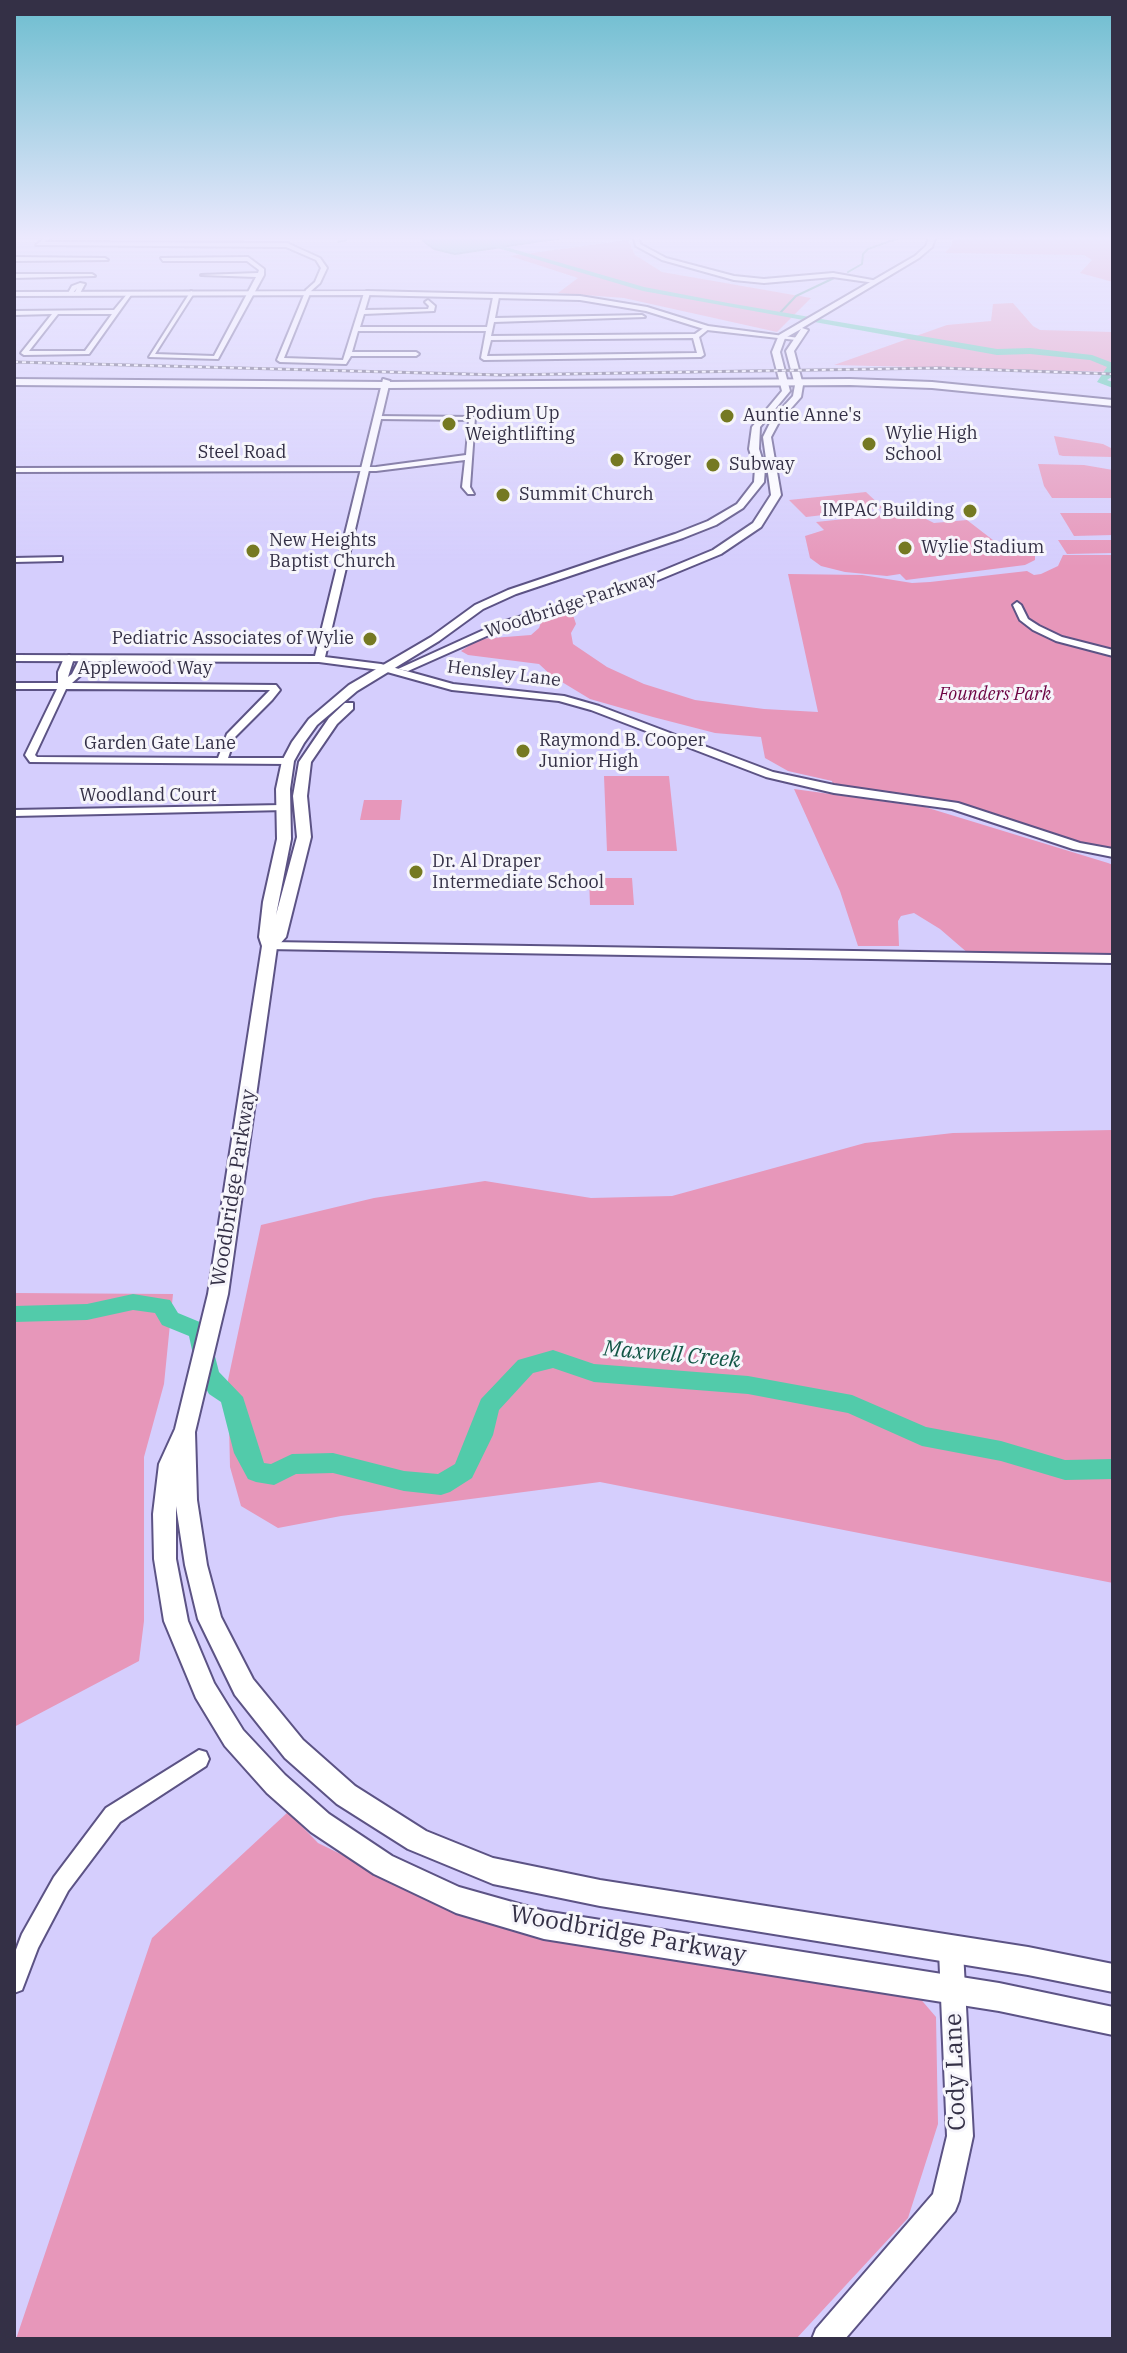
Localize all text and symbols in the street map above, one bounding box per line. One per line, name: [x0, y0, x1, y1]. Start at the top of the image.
place label: Podium Up Weightlifting: [465, 403, 575, 446]
place label: Auntie Anne's: [743, 405, 861, 427]
marker: Auntie Anne's: [718, 407, 736, 425]
marker: Podium Up Weightlifting: [440, 415, 458, 433]
place label: Wylie High School: [885, 423, 978, 466]
marker: Wylie High School: [860, 435, 878, 453]
street label: Steel Road: [198, 442, 286, 464]
place label: Kroger: [633, 449, 691, 471]
marker: Kroger: [608, 451, 626, 469]
place label: Subway: [729, 454, 795, 476]
marker: Subway: [704, 456, 722, 474]
place label: Summit Church: [519, 484, 654, 506]
marker: Summit Church: [494, 486, 512, 504]
place label: IMPAC Building: [822, 500, 954, 522]
marker: IMPAC Building: [961, 502, 979, 520]
place label: New Heights Baptist Church: [269, 530, 396, 572]
place label: Wylie Stadium: [921, 537, 1045, 559]
marker: Wylie Stadium: [896, 539, 914, 557]
marker: New Heights Baptist Church: [244, 542, 262, 560]
street label: Woodbridge Parkway: [482, 567, 660, 643]
place label: Pediatric Associates of Wylie: [112, 628, 354, 650]
marker: Pediatric Associates of Wylie: [361, 630, 379, 648]
street label: Hensley Lane: [446, 656, 562, 692]
street label: Applewood Way: [78, 658, 212, 680]
park label: Founders Park: [939, 684, 1051, 706]
place label: Raymond B. Cooper Junior High: [539, 730, 706, 772]
street label: Garden Gate Lane: [84, 733, 236, 755]
marker: Raymond B. Cooper Junior High: [514, 742, 532, 760]
street label: Woodland Court: [79, 785, 217, 807]
place label: Dr. Al Draper Intermediate School: [432, 851, 604, 894]
marker: Dr. Al Draper Intermediate School: [407, 863, 425, 881]
street label: Woodbridge Parkway: [207, 1088, 261, 1288]
water label: Maxwell Creek: [602, 1336, 742, 1374]
street label: Woodbridge Parkway: [508, 1900, 748, 1970]
street label: Cody Lane: [940, 2013, 972, 2131]

